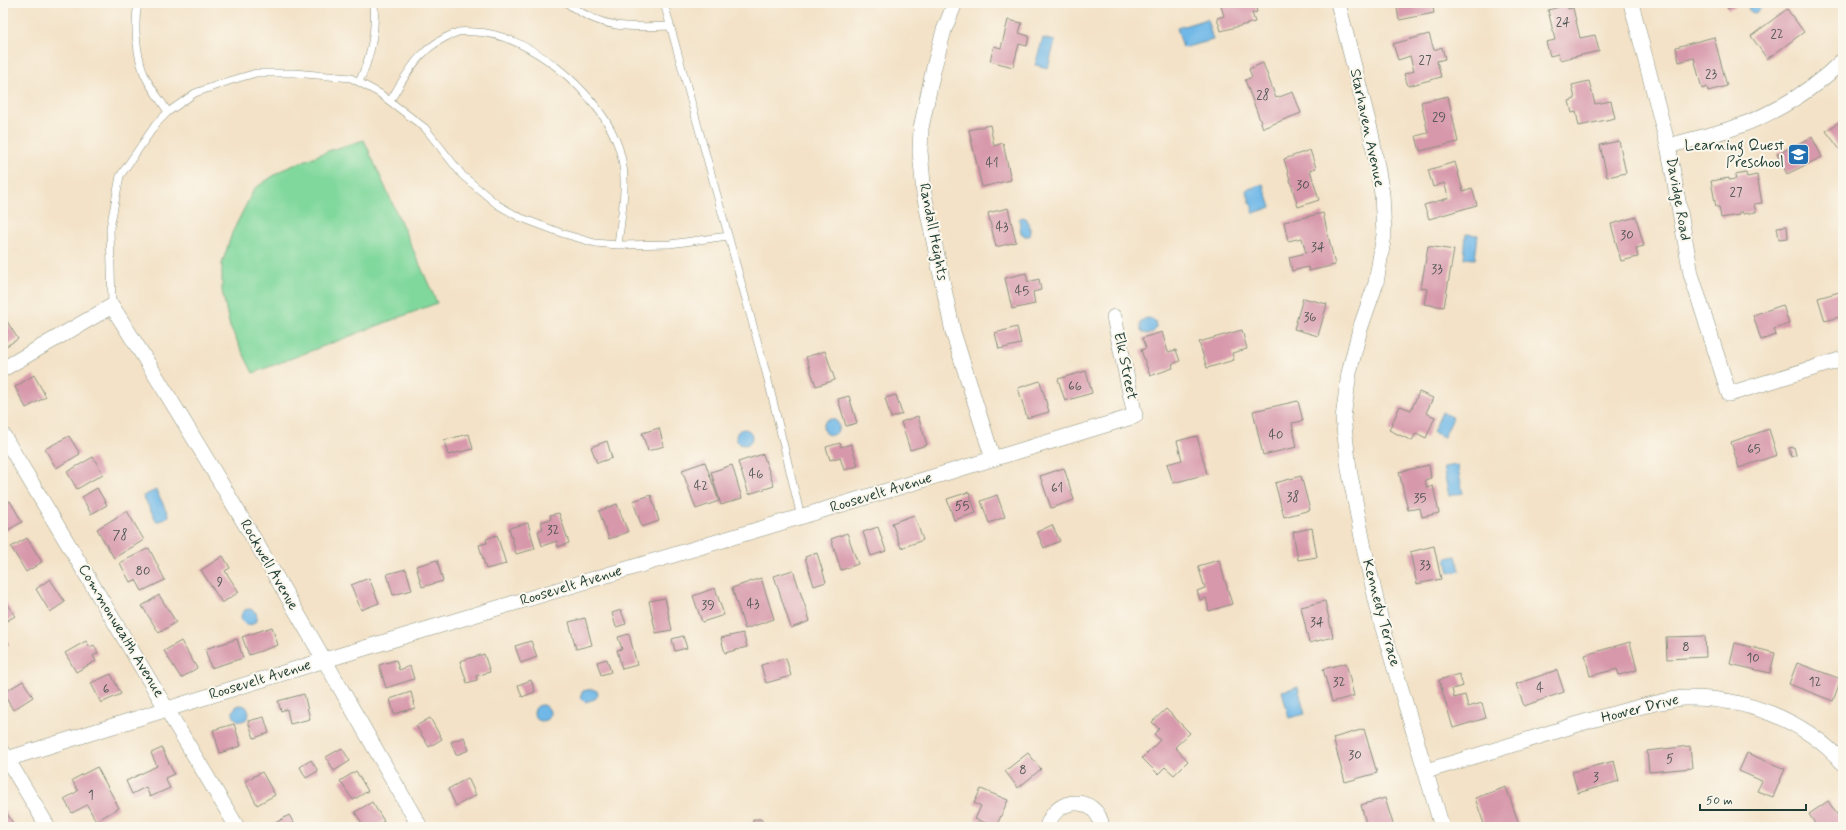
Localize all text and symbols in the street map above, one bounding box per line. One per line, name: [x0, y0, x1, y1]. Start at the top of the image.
house number: 24: [1556, 14, 1570, 31]
house number: 22: [1770, 26, 1784, 43]
house number: 27: [1419, 52, 1432, 69]
house number: 23: [1705, 66, 1717, 83]
street label: Starhaven Avenue: [1345, 67, 1389, 189]
house number: 28: [1256, 87, 1270, 104]
house number: 29: [1432, 109, 1446, 126]
place label: Learning Quest Preschool: [1685, 136, 1785, 173]
school or university icon: Learning Quest Preschool: [1786, 142, 1812, 168]
house number: 41: [985, 155, 999, 172]
street label: Davidge Road: [1661, 156, 1695, 242]
house number: 30: [1296, 177, 1310, 194]
street label: Randall Heights: [914, 182, 952, 283]
house number: 27: [1730, 184, 1743, 201]
house number: 43: [995, 219, 1009, 236]
house number: 30: [1620, 227, 1634, 244]
house number: 34: [1311, 239, 1325, 256]
house number: 33: [1431, 261, 1443, 278]
house number: 45: [1015, 283, 1029, 300]
house number: 36: [1303, 309, 1317, 326]
street label: Elk Street: [1108, 330, 1142, 402]
house number: 66: [1068, 378, 1082, 395]
house number: 40: [1268, 427, 1284, 444]
house number: 65: [1747, 441, 1761, 458]
house number: 46: [749, 466, 763, 483]
street label: Roosevelt Avenue: [828, 468, 935, 518]
house number: 42: [694, 478, 708, 495]
house number: 61: [1051, 480, 1063, 497]
house number: 38: [1286, 489, 1300, 506]
house number: 35: [1414, 490, 1426, 507]
house number: 55: [955, 498, 969, 515]
street label: Rockwell Avenue: [235, 516, 303, 614]
house number: 32: [547, 522, 560, 539]
house number: 78: [112, 527, 128, 544]
street label: Kennedy Terrace: [1357, 557, 1405, 669]
house number: 33: [1419, 557, 1431, 574]
street label: Commonwealth Avenue: [73, 561, 169, 701]
street label: Roosevelt Avenue: [518, 561, 625, 611]
house number: 80: [136, 563, 150, 580]
house number: 9: [217, 574, 223, 591]
house number: 43: [746, 596, 760, 613]
house number: 39: [701, 597, 715, 614]
house number: 34: [1310, 614, 1324, 631]
house number: 8: [1682, 639, 1690, 656]
house number: 10: [1746, 650, 1760, 667]
street label: Roosevelt Avenue: [207, 655, 314, 705]
house number: 32: [1333, 674, 1346, 691]
house number: 12: [1809, 674, 1821, 691]
house number: 4: [1536, 680, 1544, 697]
house number: 6: [103, 681, 110, 698]
street label: Hoover Drive: [1599, 690, 1681, 728]
house number: 30: [1348, 747, 1362, 764]
house number: 5: [1666, 751, 1674, 768]
house number: 8: [1019, 762, 1027, 779]
house number: 3: [1593, 769, 1599, 786]
scale bar: [1700, 786, 1806, 812]
house number: 1: [88, 787, 94, 804]
text: 50 m: [1706, 793, 1733, 809]

